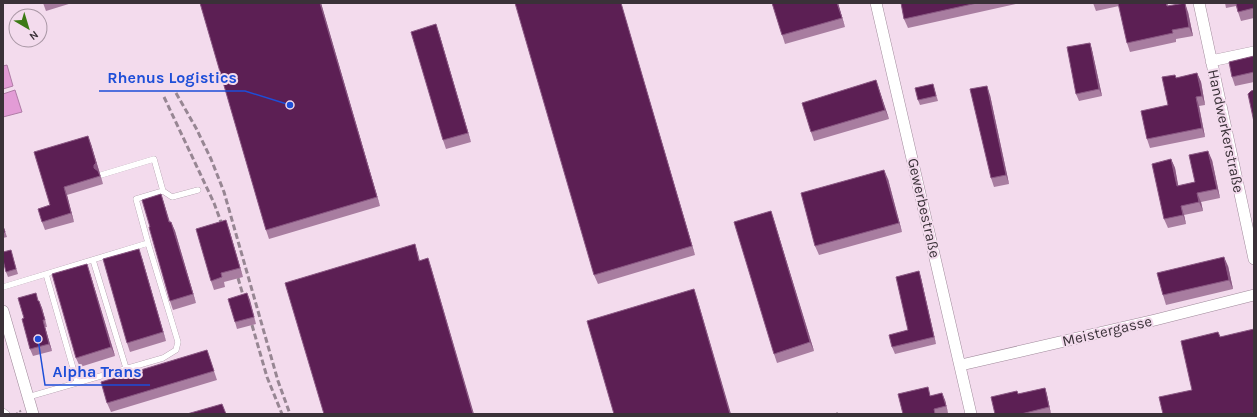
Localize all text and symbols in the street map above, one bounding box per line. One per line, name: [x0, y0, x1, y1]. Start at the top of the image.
north arrow: [8, 8, 48, 48]
text: N: [27, 28, 41, 43]
callout: Rhenus Logistics: [99, 63, 245, 91]
text: Rhenus Logistics: [107, 68, 237, 87]
street label: Handwerkerstraße: [1204, 68, 1248, 194]
street label: Gewerbestraße: [904, 156, 944, 260]
street label: Meistergasse: [1060, 312, 1154, 350]
callout: Alpha Trans: [45, 357, 150, 385]
text: Alpha Trans: [52, 362, 142, 381]

